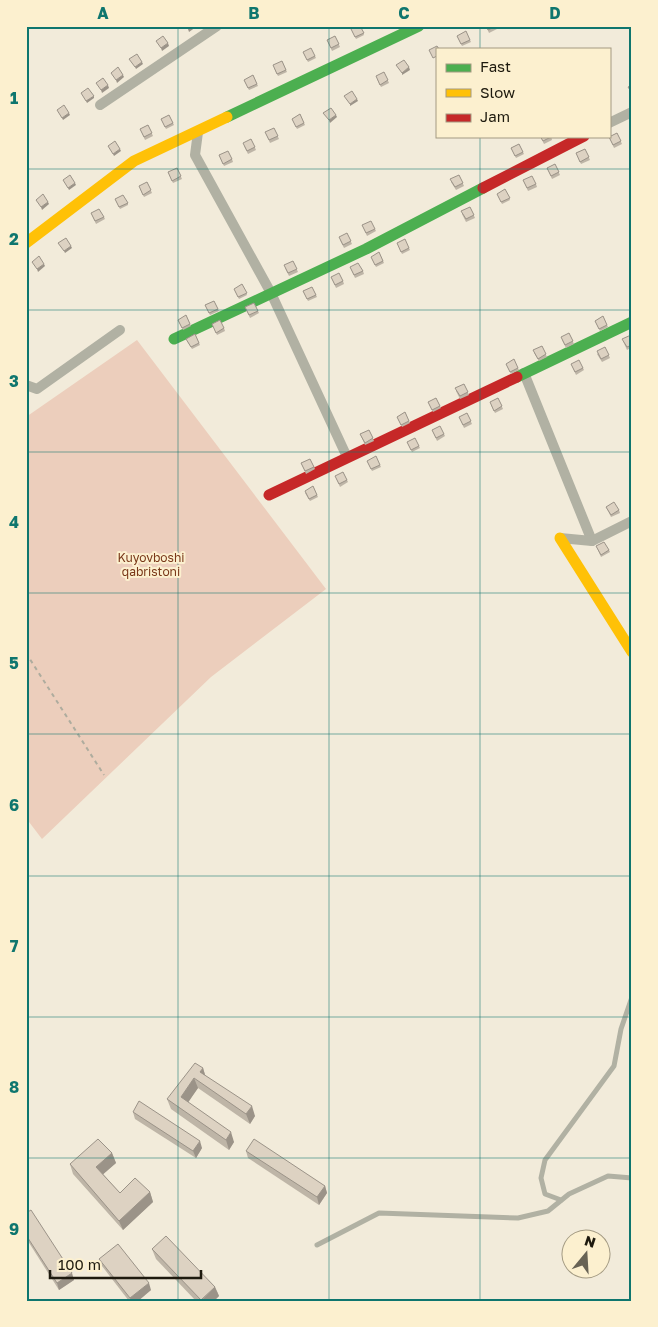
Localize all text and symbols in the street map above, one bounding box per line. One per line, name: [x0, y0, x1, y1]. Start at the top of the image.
text: A: [97, 3, 109, 23]
text: B: [248, 3, 260, 23]
text: C: [398, 3, 410, 23]
text: D: [549, 3, 561, 23]
legend: [436, 48, 610, 138]
text: Fast: [480, 57, 511, 75]
text: Slow: [480, 83, 515, 101]
text: 1: [10, 88, 18, 108]
text: Jam: [480, 107, 510, 125]
text: 2: [9, 229, 19, 249]
text: 3: [9, 371, 19, 391]
text: 4: [9, 512, 19, 532]
park label: Kuyovboshi qabristoni: [118, 550, 185, 579]
text: 5: [9, 653, 19, 673]
text: 6: [9, 795, 19, 815]
text: 7: [10, 936, 19, 956]
text: 8: [9, 1077, 19, 1097]
text: 9: [9, 1219, 19, 1239]
north arrow: [560, 1230, 610, 1280]
text: N: [582, 1231, 598, 1251]
scale bar: [50, 1247, 201, 1279]
text: 100 m: [58, 1255, 101, 1273]

